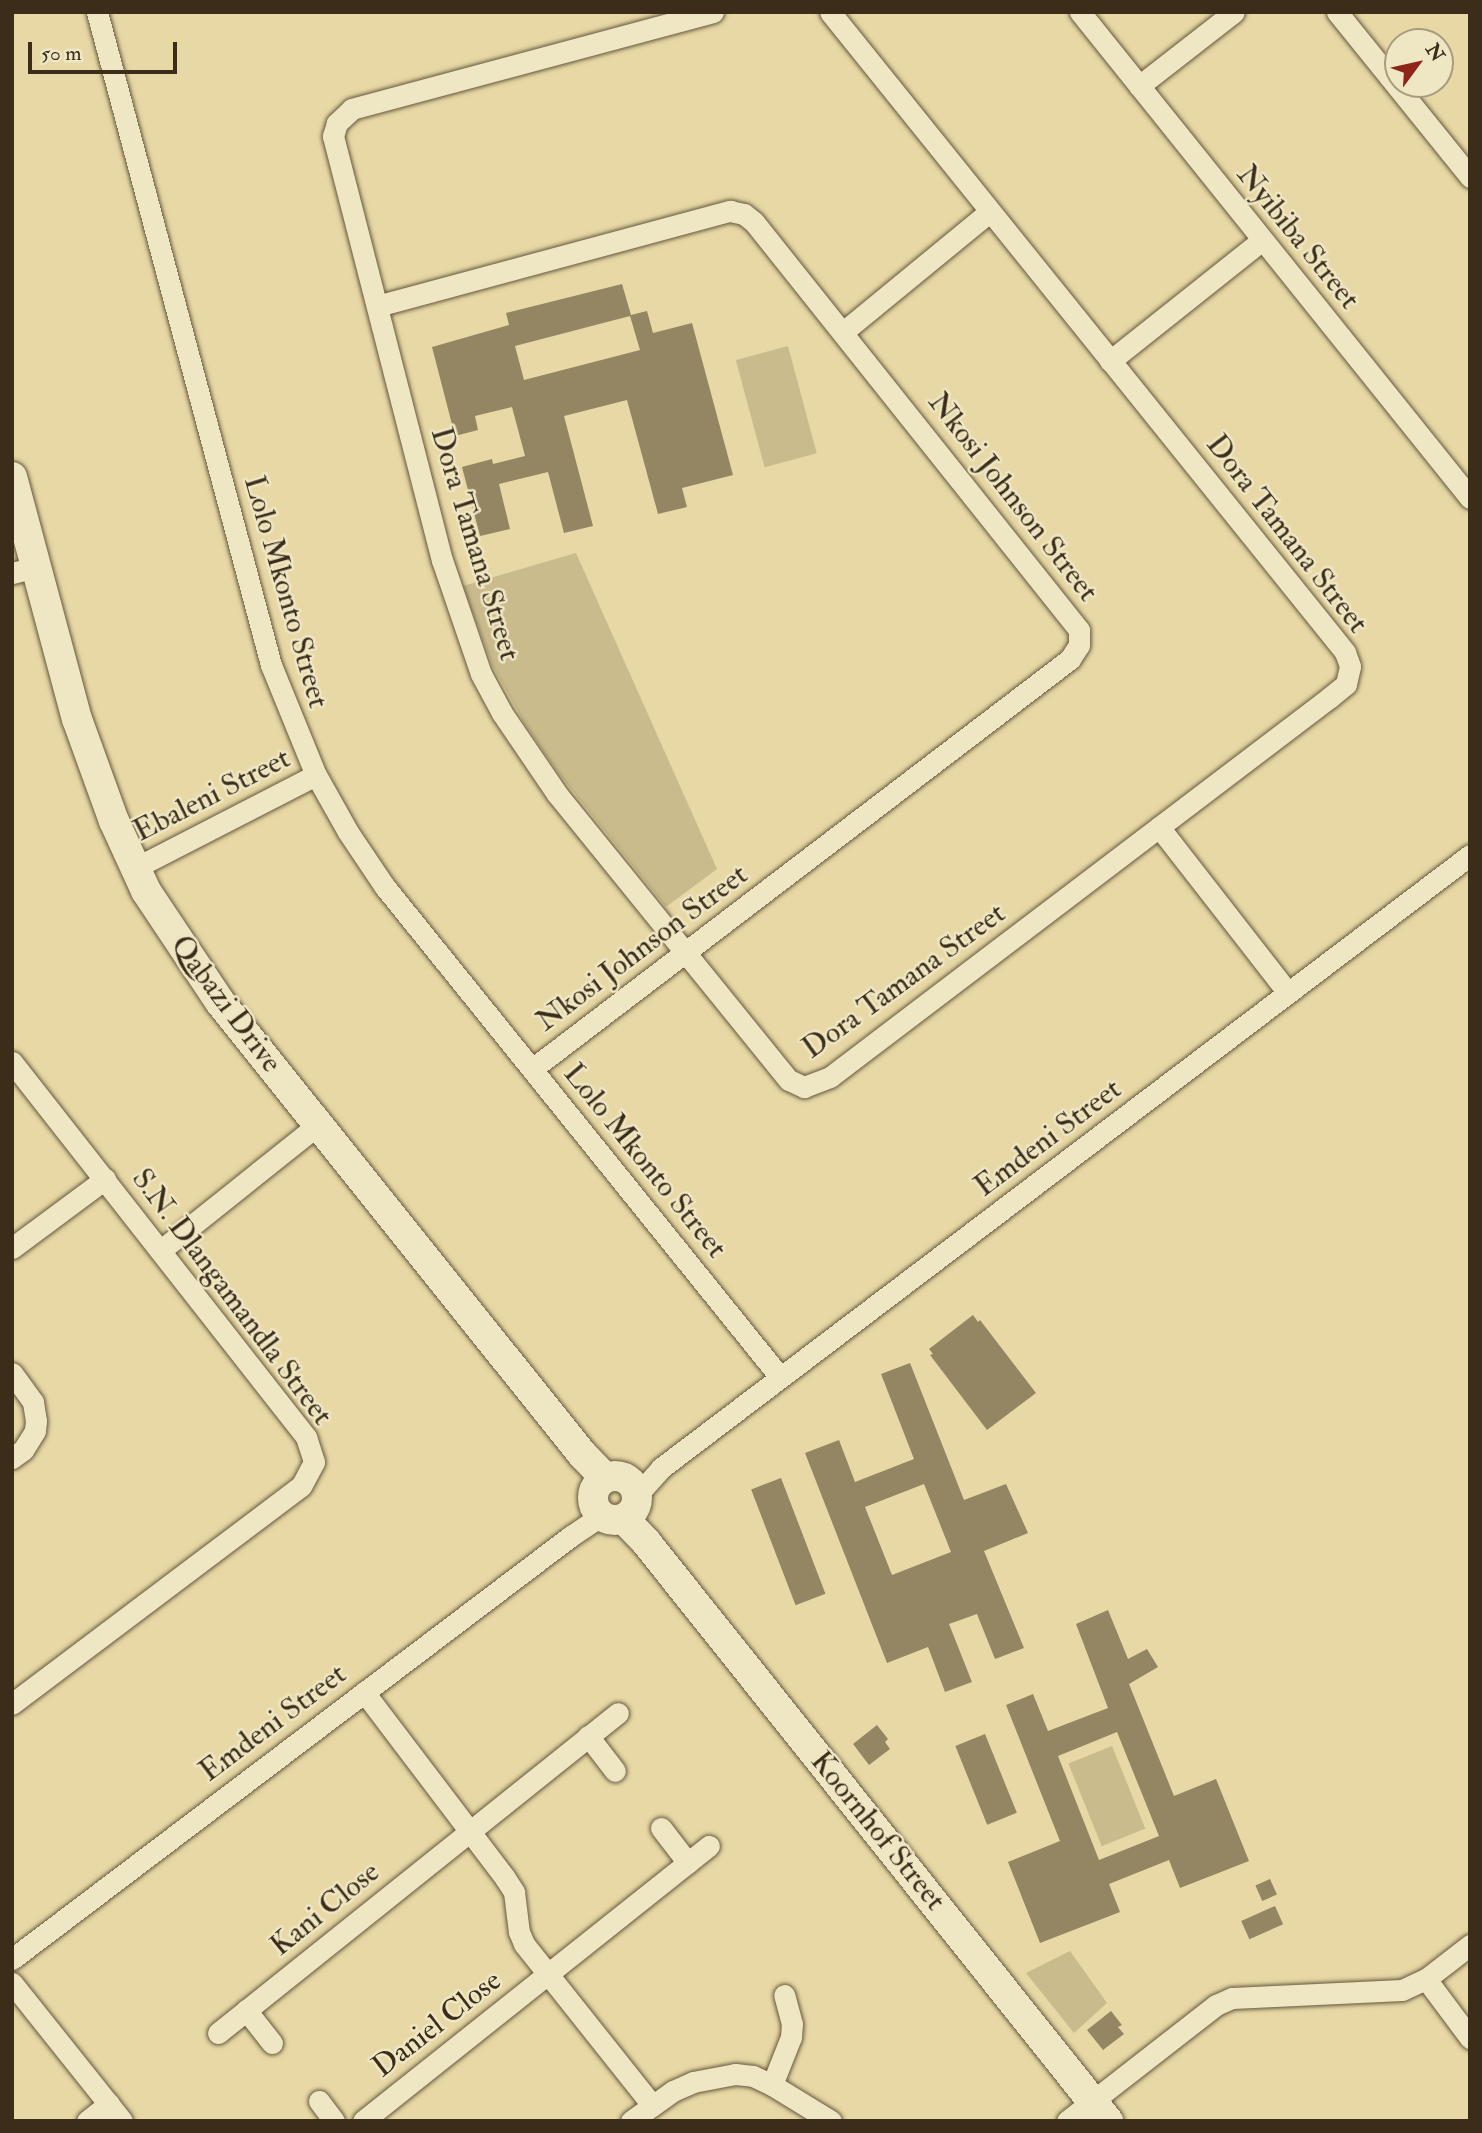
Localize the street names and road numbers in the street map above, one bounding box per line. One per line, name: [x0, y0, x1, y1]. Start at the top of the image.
street label: Nyibiba Street: [1229, 158, 1367, 316]
street label: Nkosi Johnson Street: [920, 385, 1106, 609]
street label: Dora Tamana Street: [422, 423, 528, 665]
street label: Dora Tamana Street: [1198, 428, 1376, 640]
street label: Lolo Mkonto Street: [236, 472, 336, 712]
street label: Ebaleni Street: [128, 740, 296, 850]
street label: Nkosi Johnson Street: [529, 857, 755, 1039]
street label: Dora Tamana Street: [796, 895, 1012, 1067]
street label: Qabazi Drive: [163, 928, 289, 1080]
street label: Lolo Mkonto Street: [556, 1057, 734, 1265]
street label: Emdeni Street: [968, 1071, 1128, 1205]
street label: S.N. Dlangamandla Street: [124, 1162, 340, 1432]
street label: Emdeni Street: [193, 1656, 353, 1790]
street label: Koornhof Street: [803, 1744, 953, 1918]
street label: Kani Close: [263, 1854, 387, 1964]
street label: Daniel Close: [365, 1963, 509, 2085]

